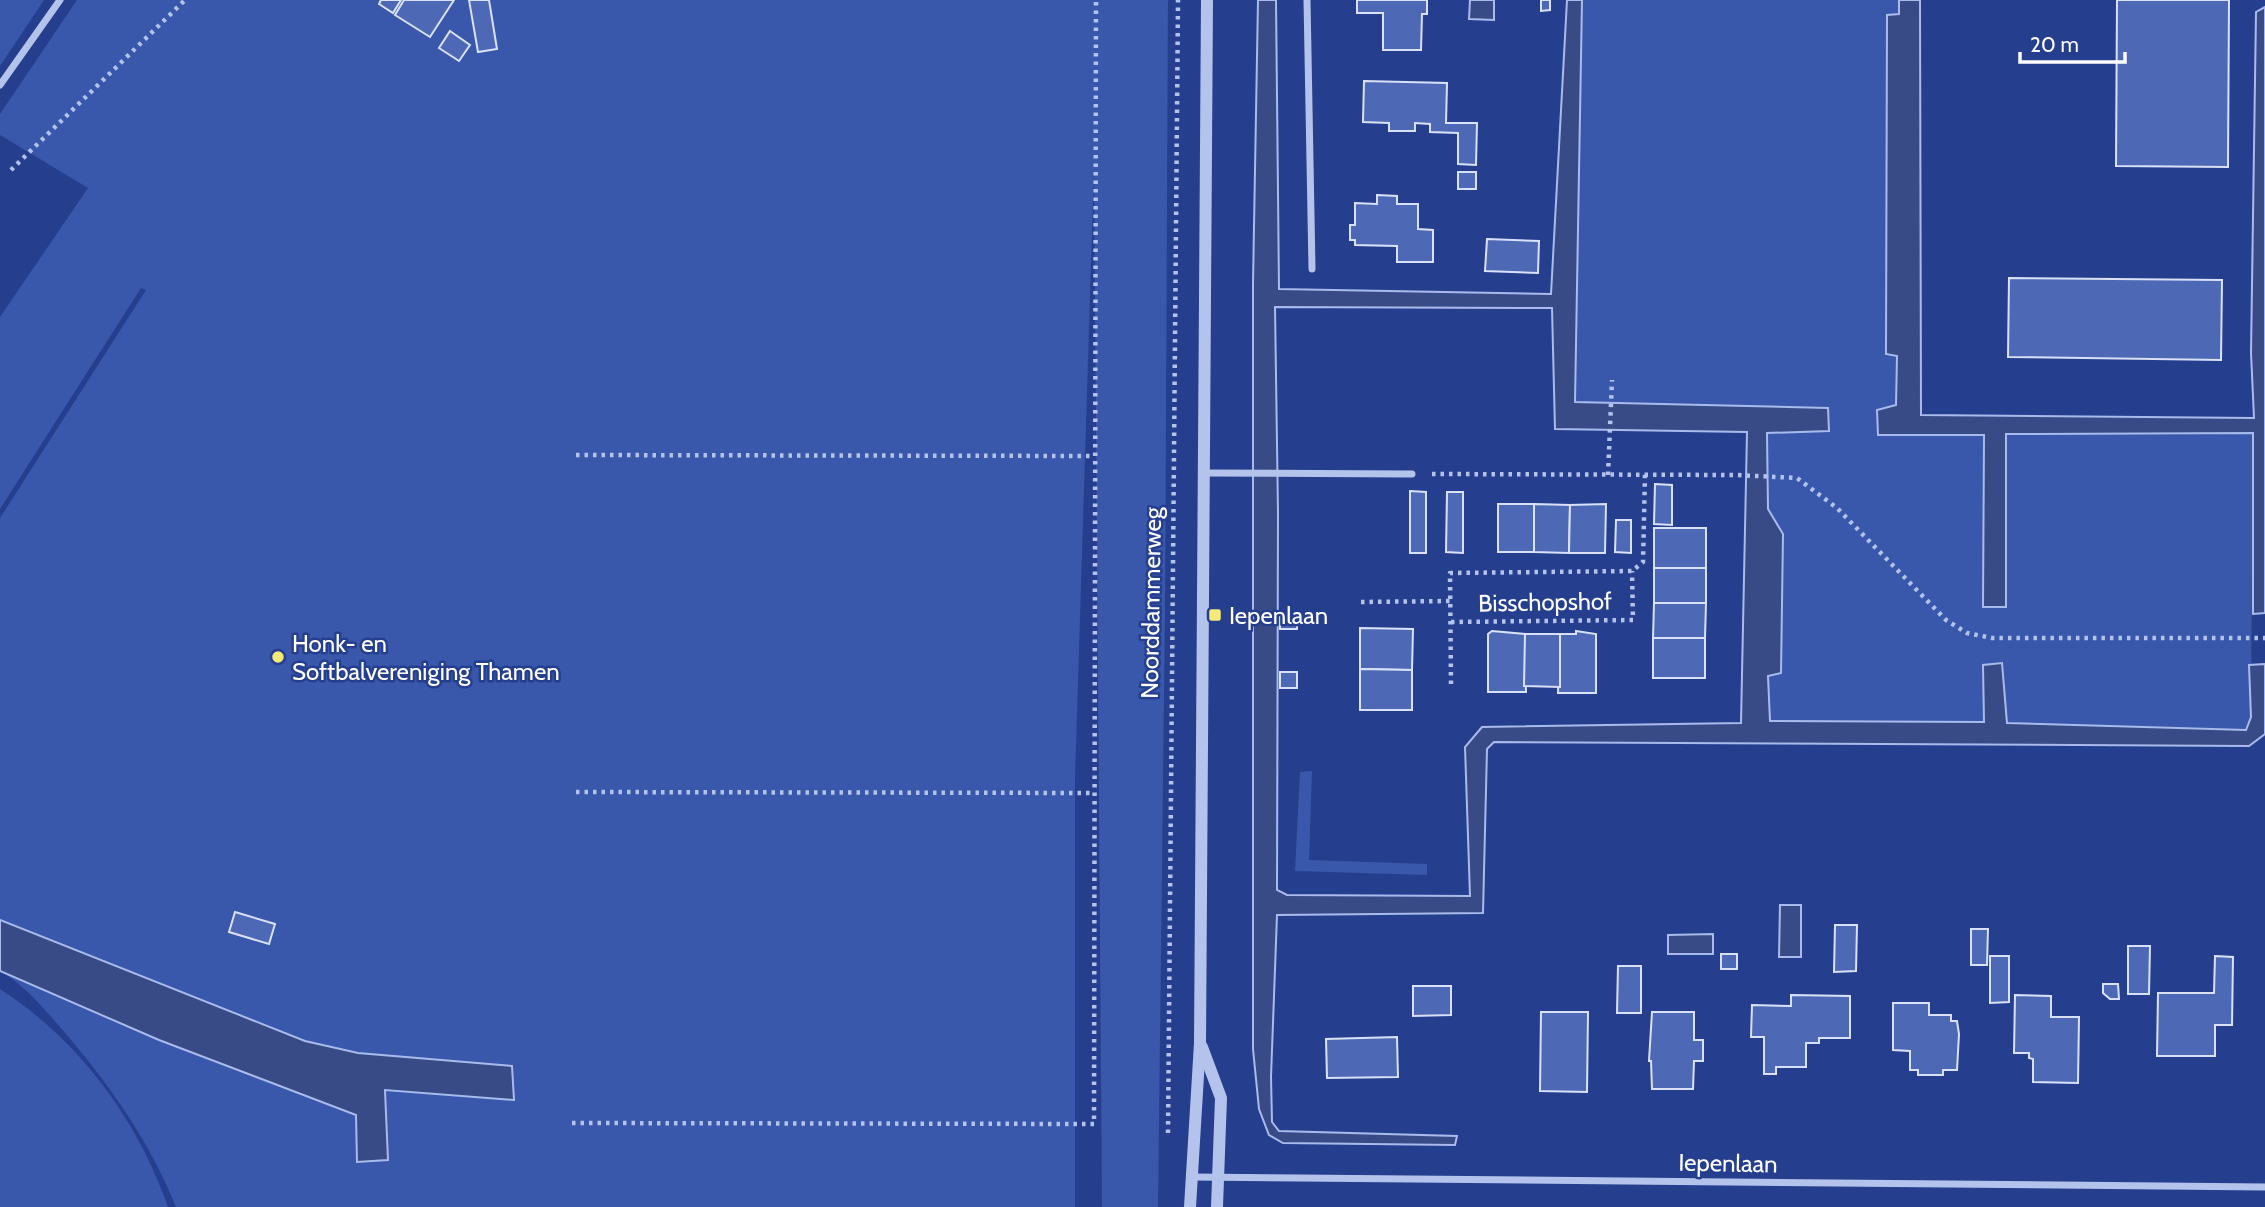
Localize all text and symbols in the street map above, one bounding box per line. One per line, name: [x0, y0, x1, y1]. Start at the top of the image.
scale bar: [2020, 21, 2125, 65]
text: 20 m: [2030, 32, 2079, 57]
street label: Noorddammerweg: [1135, 506, 1167, 699]
street label: Bisschopshof: [1478, 586, 1612, 618]
place label: Iepenlaan: [1229, 601, 1328, 630]
marker: Iepenlaan: [1207, 607, 1223, 623]
place label: Honk- en Softbalvereniging Thamen: [292, 629, 560, 686]
marker: Honk- en Softbalvereniging Thamen: [270, 649, 286, 665]
street label: Iepenlaan: [1678, 1148, 1778, 1178]

